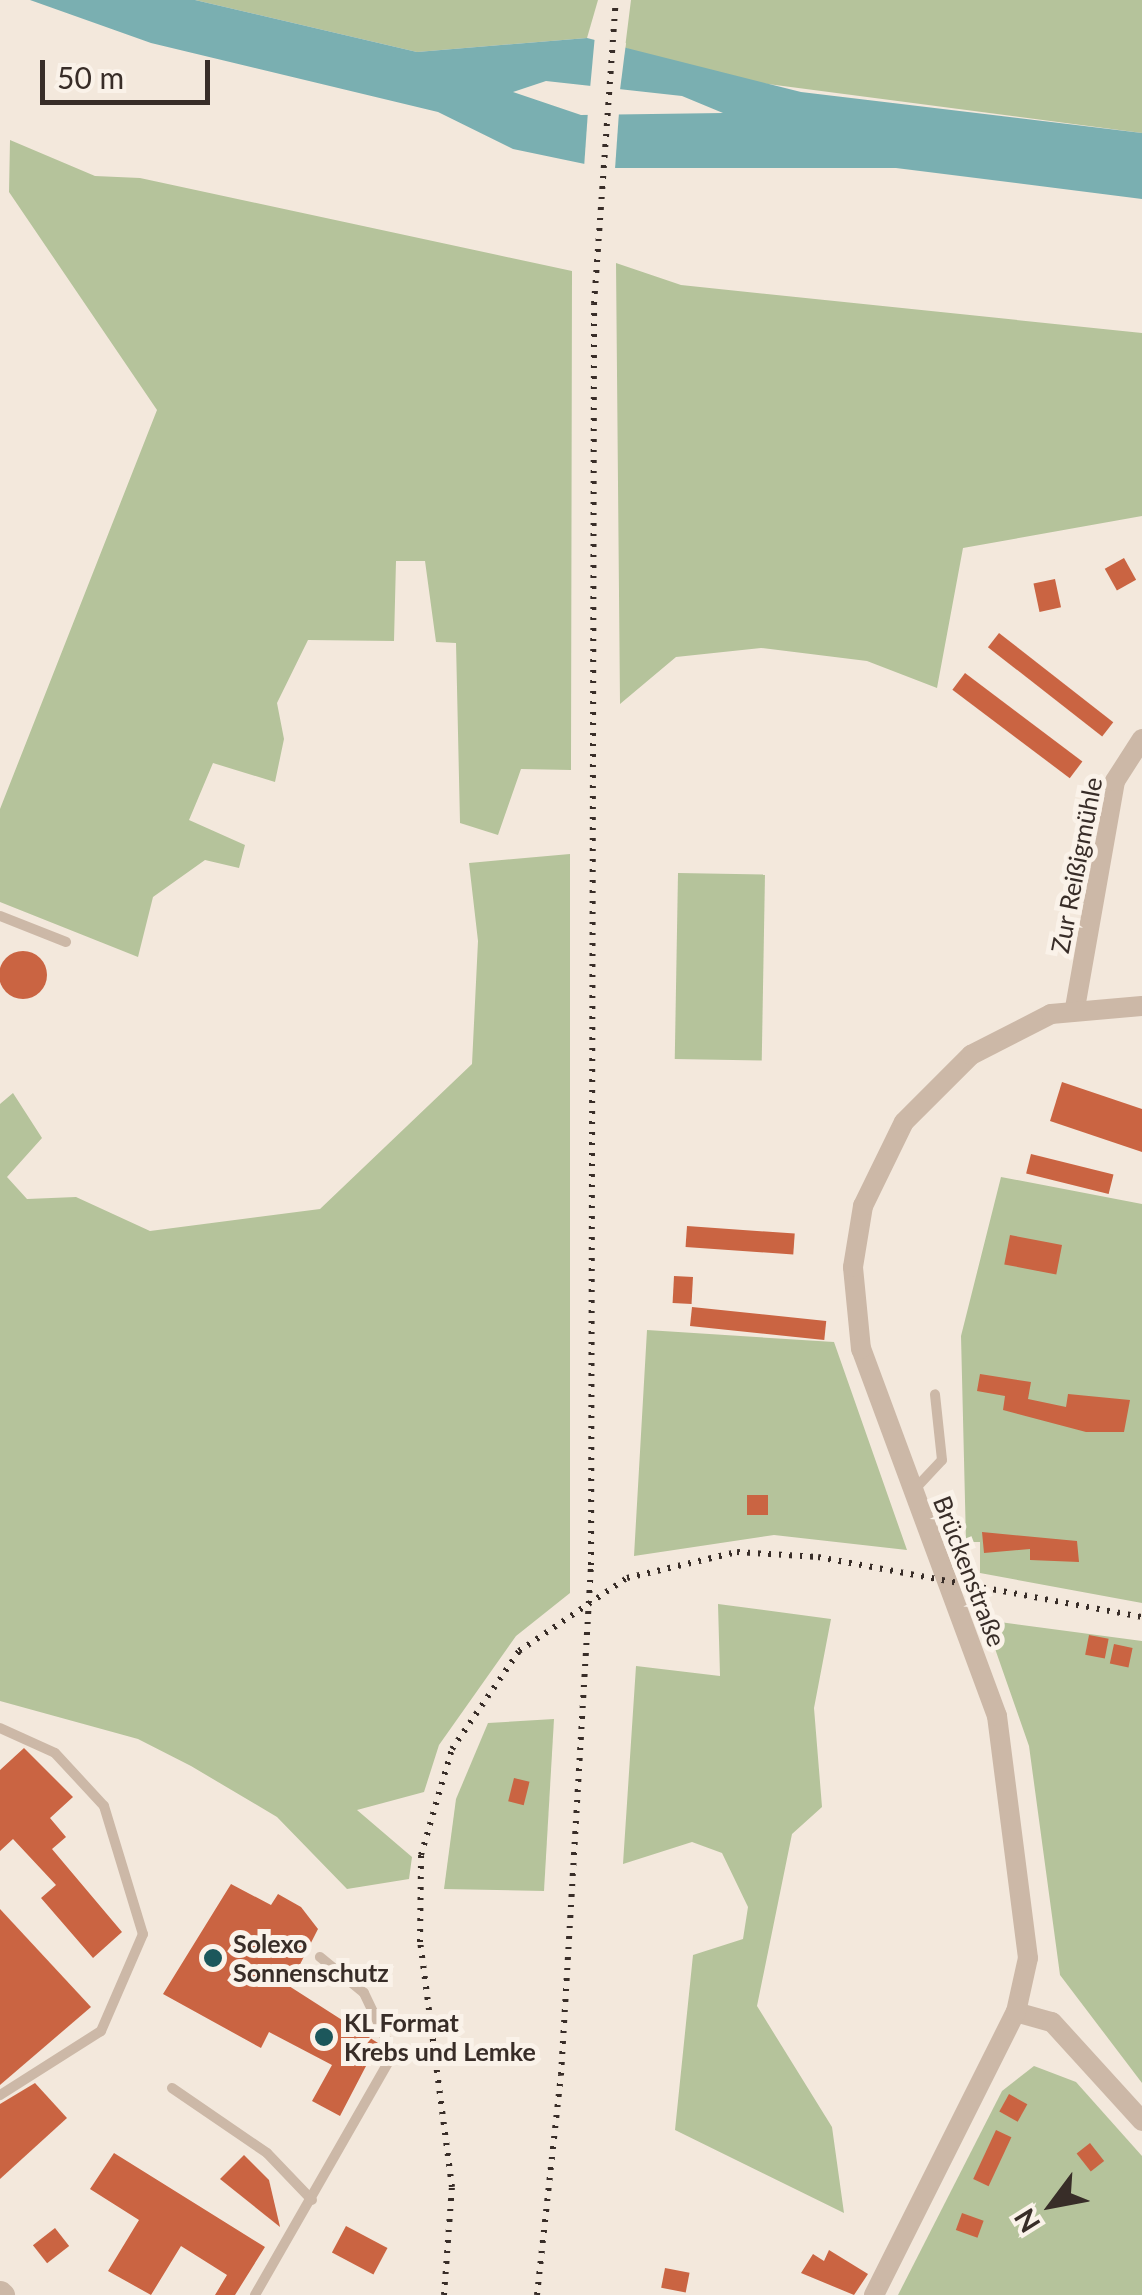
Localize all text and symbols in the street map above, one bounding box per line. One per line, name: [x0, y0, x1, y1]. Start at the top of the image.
scale bar: [45, 40, 215, 102]
text: 50 m: [57, 59, 124, 95]
street label: Zur Reißigmühle: [1044, 774, 1108, 956]
street label: Brückenstraße: [928, 1491, 1012, 1651]
place label: Solexo Sonnenschutz: [233, 1929, 389, 1988]
marker: Solexo Sonnenschutz: [202, 1947, 224, 1969]
place label: KL Format Krebs und Lemke: [344, 2008, 536, 2067]
marker: KL Format Krebs und Lemke: [313, 2026, 335, 2048]
north arrow: [1002, 2155, 1102, 2255]
text: N: [1006, 2203, 1047, 2239]

